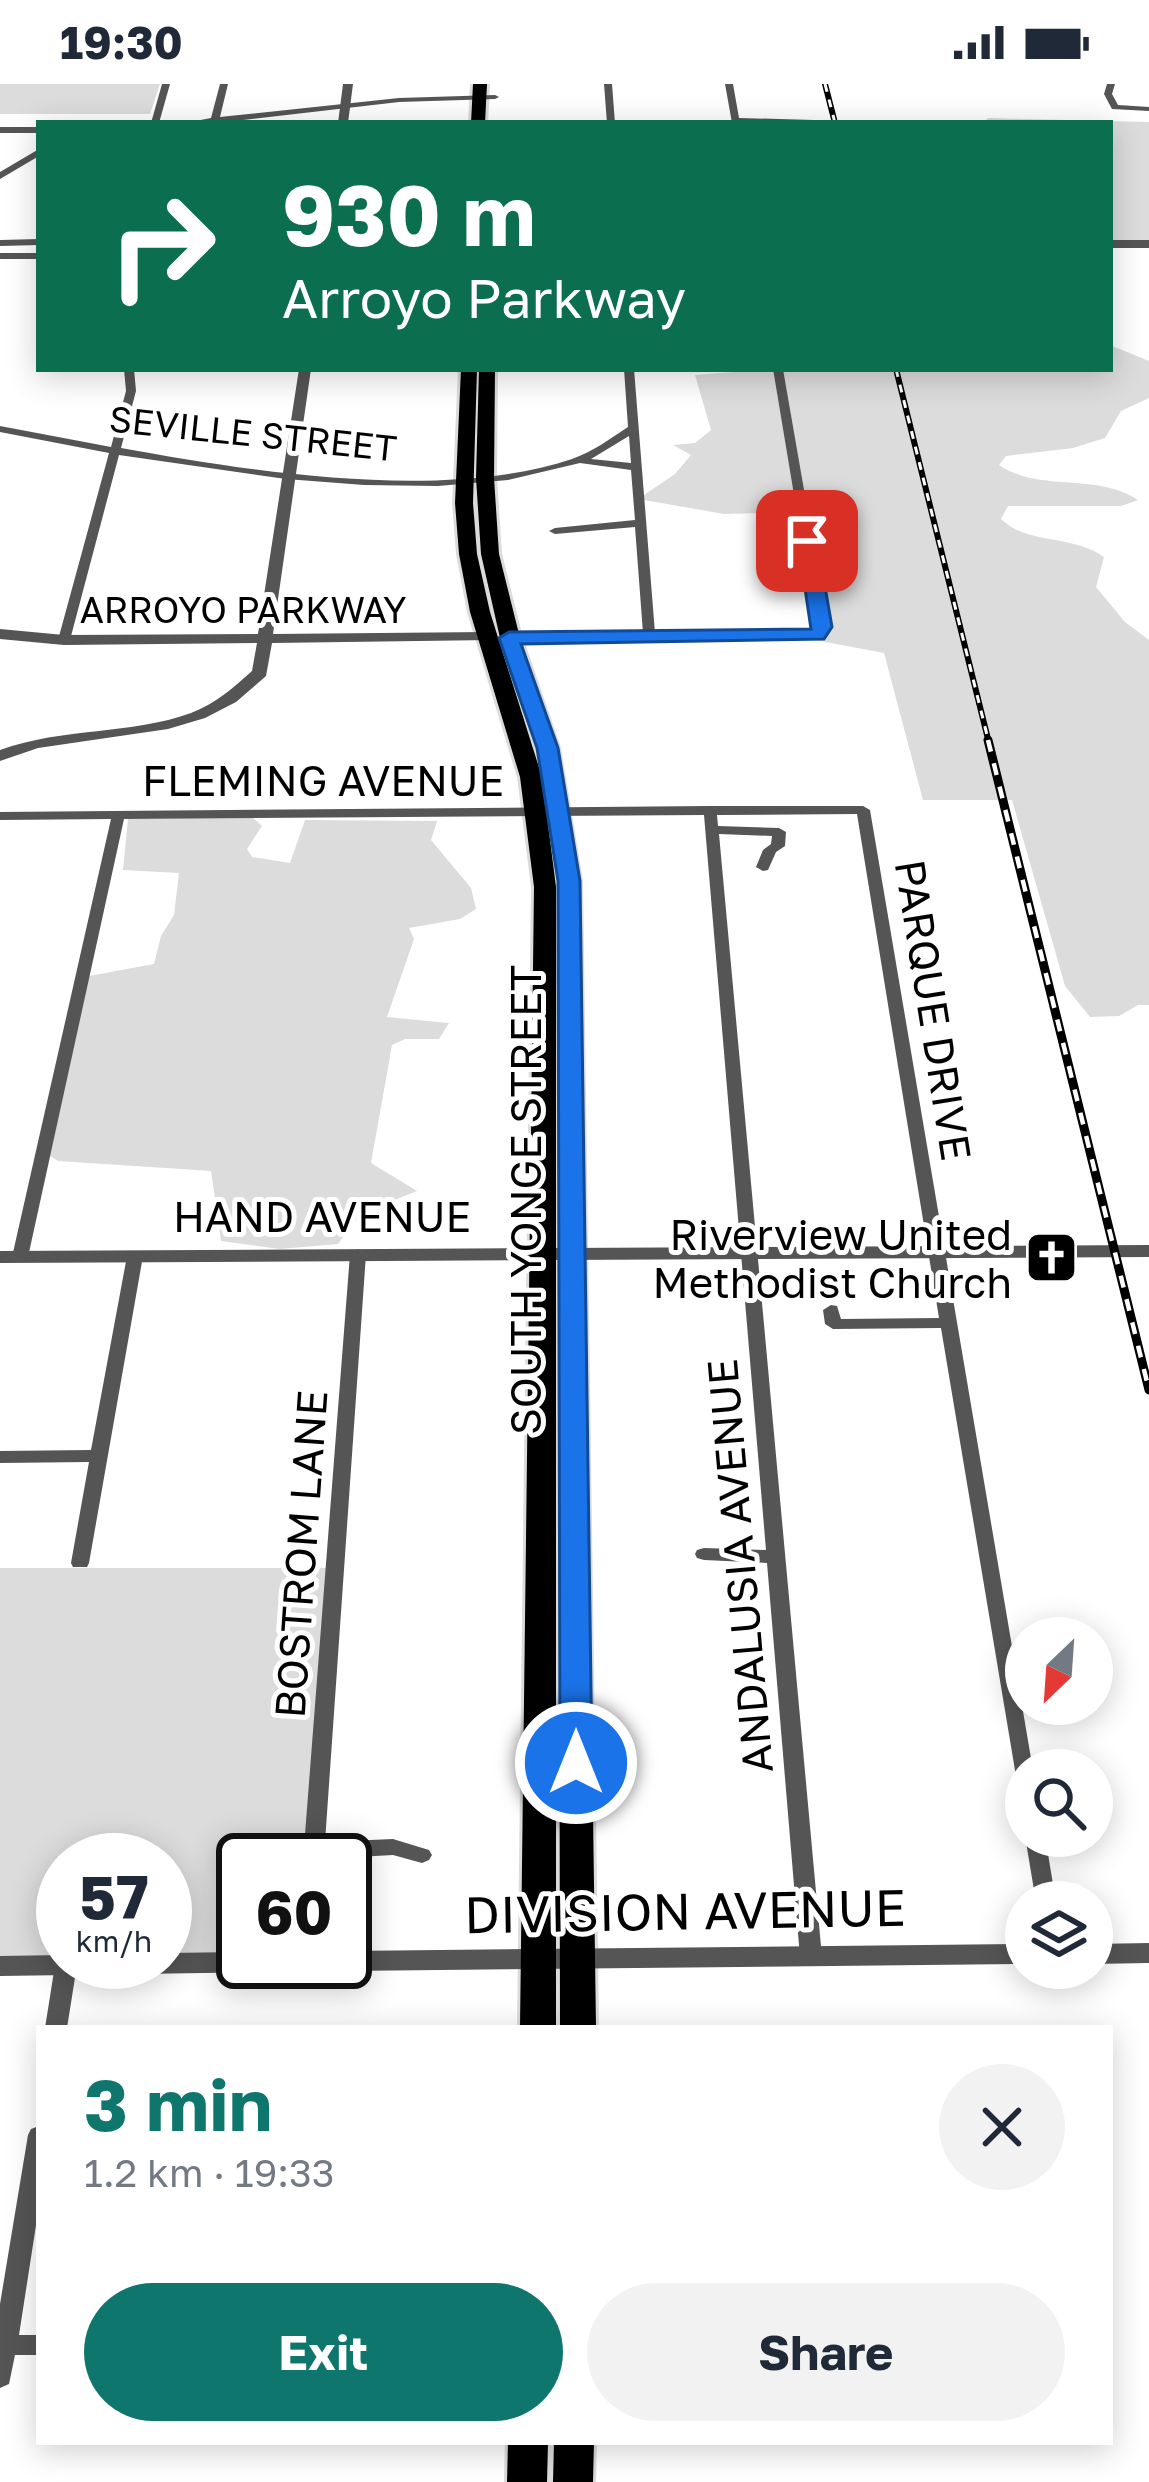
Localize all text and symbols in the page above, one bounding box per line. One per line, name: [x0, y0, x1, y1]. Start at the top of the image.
text: 19:30: [60, 15, 183, 69]
text: 930 m: [282, 164, 536, 264]
icon: right: [84, 168, 240, 324]
text: Arroyo Parkway: [282, 265, 686, 330]
street label: SEVILLE STREET: [107, 397, 399, 469]
pin: [756, 490, 858, 592]
icon: arrive: [774, 508, 840, 574]
street label: ARROYO PARKWAY: [80, 588, 406, 631]
street label: FLEMING AVENUE: [142, 755, 504, 805]
street label: PARQUE DRIVE: [886, 856, 982, 1164]
street label: SOUTH YONGE STREET: [500, 965, 550, 1435]
street label: HAND AVENUE: [173, 1191, 471, 1241]
place label: Riverview United Methodist Church: [653, 1209, 1012, 1307]
church icon: Riverview United Methodist Church: [1023, 1230, 1079, 1286]
street label: ANDALUSIA AVENUE: [696, 1357, 782, 1775]
street label: BOSTROM LANE: [264, 1388, 336, 1720]
north arrow: [1005, 1617, 1113, 1725]
map controls: [1005, 1617, 1113, 1989]
position arrow: [513, 1700, 639, 1826]
button: search: [1005, 1749, 1113, 1857]
speed limit sign: 60: [216, 1833, 372, 1989]
text: 57: [79, 1860, 149, 1932]
street label: DIVISION AVENUE: [464, 1876, 906, 1944]
button: layers: [1005, 1881, 1113, 1989]
text: km/h: [76, 1923, 152, 1959]
text: 3 min: [84, 2060, 272, 2147]
button: close: [939, 2064, 1065, 2190]
text: 1.2 km · 19:33: [84, 2149, 335, 2196]
button: Exit: [84, 2283, 563, 2421]
button: Share: [587, 2283, 1065, 2421]

